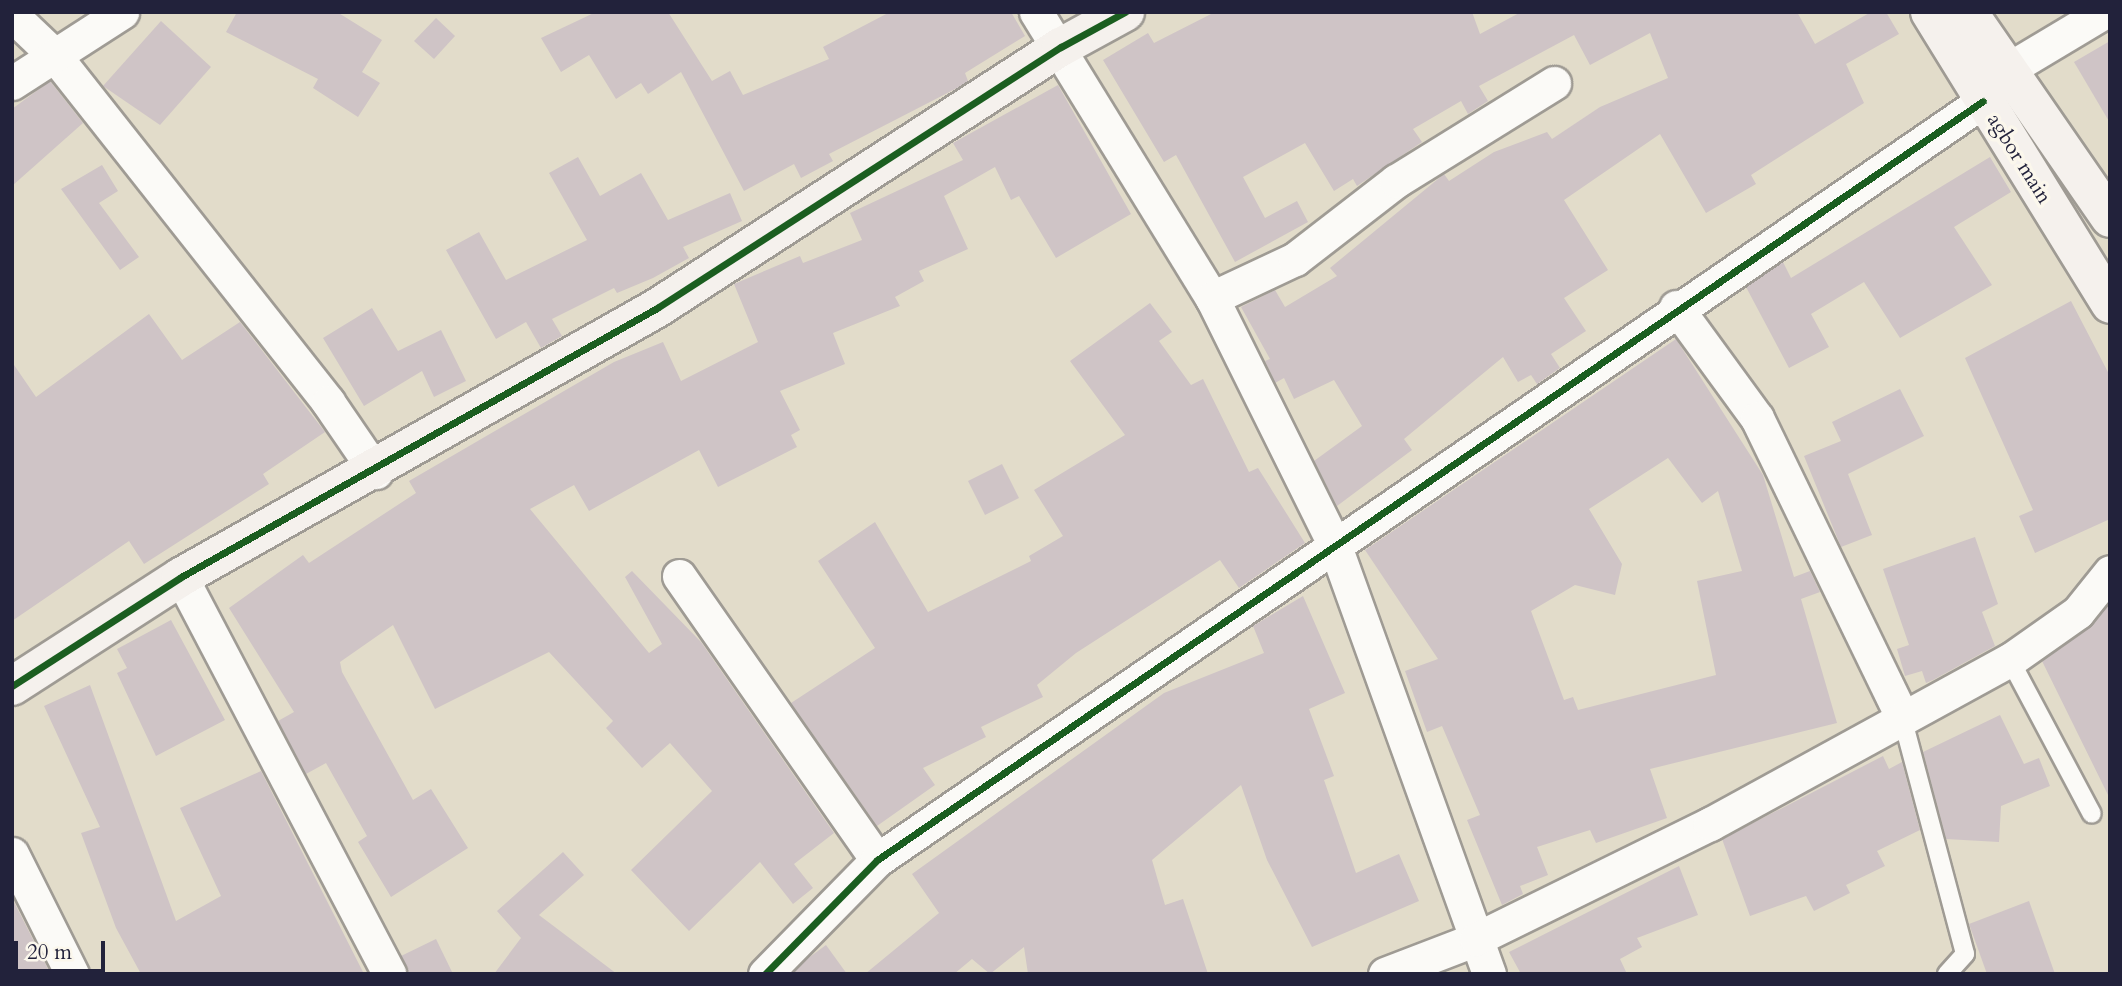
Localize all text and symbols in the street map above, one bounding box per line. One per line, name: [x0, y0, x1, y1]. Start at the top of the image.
street label: agbor main: [1981, 109, 2057, 209]
scale bar: [18, 926, 108, 970]
text: 20 m: [27, 938, 72, 967]

